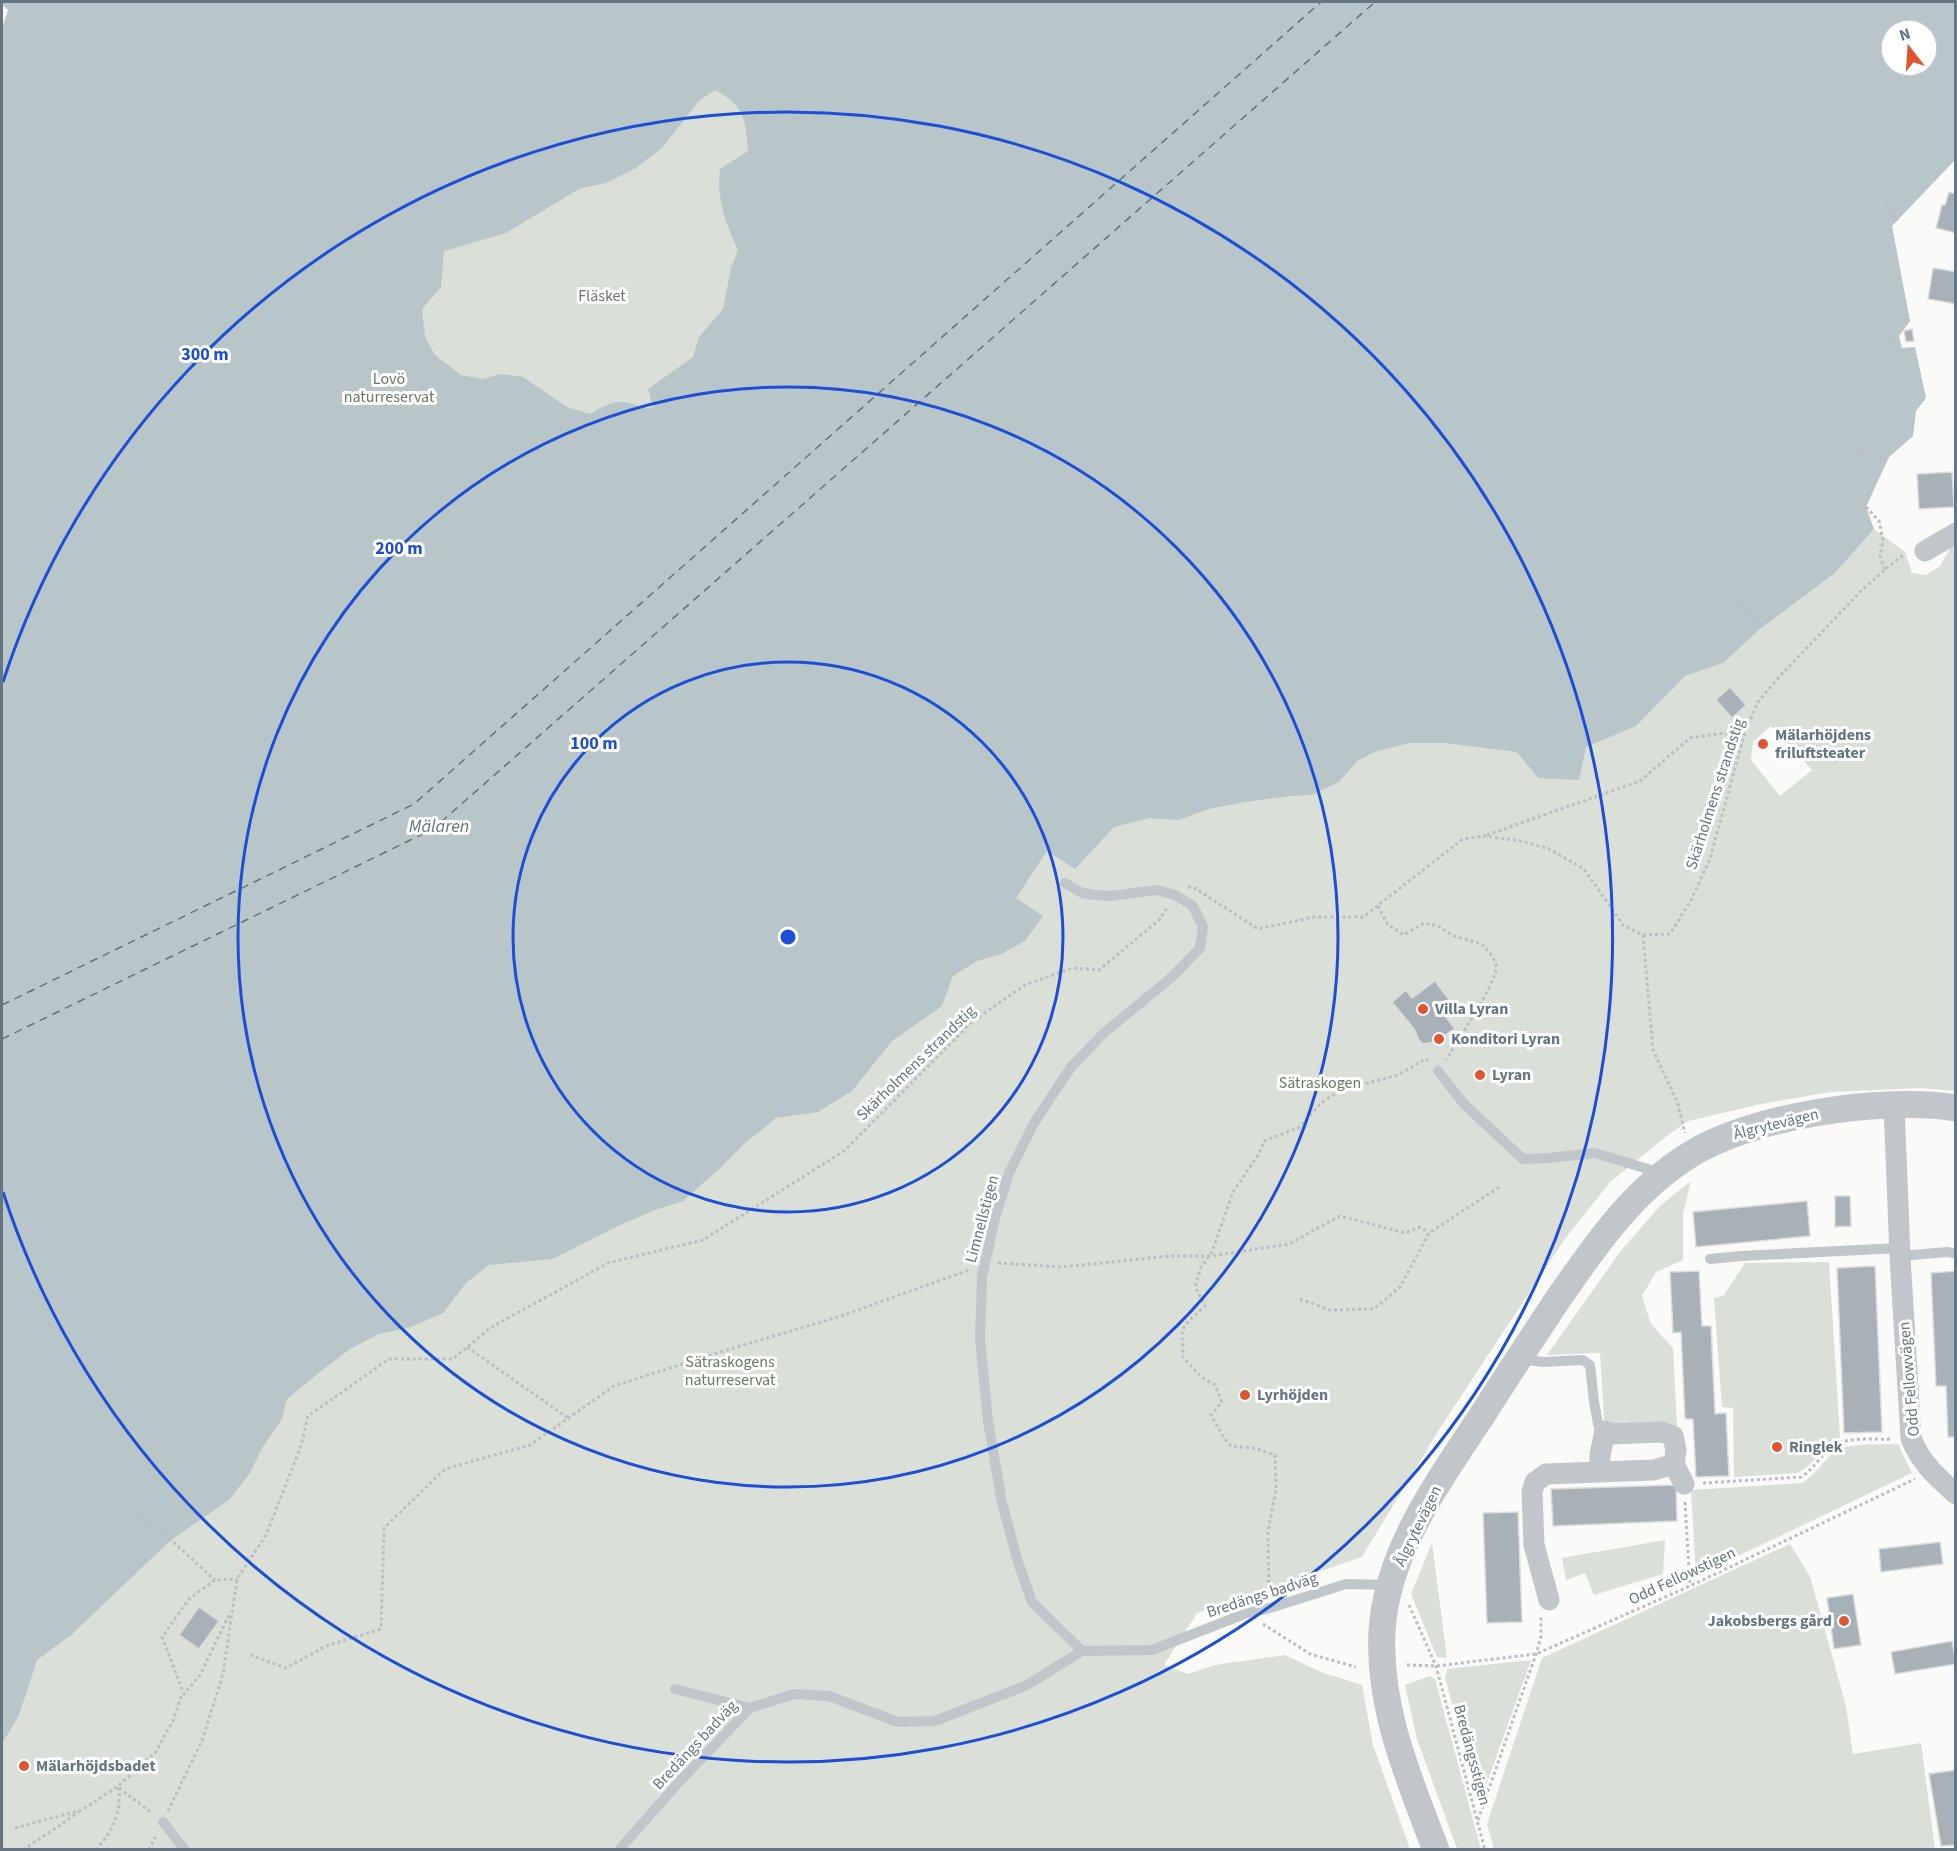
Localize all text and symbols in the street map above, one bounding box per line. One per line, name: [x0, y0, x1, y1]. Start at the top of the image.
north arrow: [1879, 18, 1939, 78]
text: N: [1897, 23, 1913, 47]
park label: Fläsket: [578, 285, 626, 307]
text: 300 m: [181, 342, 229, 367]
park label: Lovö naturreservat: [344, 368, 435, 408]
text: 200 m: [375, 536, 423, 561]
street label: Skärholmens strandstig: [1680, 716, 1750, 872]
place label: Mälarhöjdens friluftsteater: [1775, 724, 1871, 764]
text: 100 m: [570, 731, 618, 756]
marker: Mälarhöjdens friluftsteater: [1756, 737, 1770, 751]
water label: Mälaren: [409, 814, 469, 839]
centre of rings: [778, 927, 798, 947]
place label: Villa Lyran: [1434, 998, 1508, 1020]
street label: Skärholmens strandstig: [852, 1000, 980, 1126]
marker: Villa Lyran: [1416, 1002, 1430, 1016]
place label: Konditori Lyran: [1451, 1028, 1560, 1050]
marker: Konditori Lyran: [1432, 1032, 1446, 1046]
place label: Lyran: [1492, 1064, 1531, 1086]
marker: Lyran: [1473, 1068, 1487, 1082]
park label: Sätraskogen: [1279, 1072, 1361, 1094]
street label: Ålgrytevägen: [1731, 1103, 1821, 1145]
street label: Limnellstigen: [960, 1173, 1004, 1265]
street label: Odd Fellowvägen: [1893, 1321, 1925, 1437]
park label: Sätraskogens naturreservat: [685, 1351, 776, 1391]
place label: Lyrhöjden: [1257, 1384, 1328, 1406]
marker: Lyrhöjden: [1238, 1388, 1252, 1402]
place label: Ringlek: [1789, 1436, 1843, 1458]
marker: Ringlek: [1770, 1440, 1784, 1454]
street label: Ålgrytevägen: [1389, 1482, 1447, 1570]
street label: Odd Fellowstigen: [1625, 1542, 1739, 1610]
street label: Bredängs badväg: [1204, 1567, 1320, 1623]
place label: Jakobsbergs gård: [1708, 1610, 1832, 1632]
marker: Jakobsbergs gård: [1837, 1614, 1851, 1628]
street label: Bredängs badväg: [648, 1695, 742, 1795]
street label: Bredängsstigen: [1448, 1702, 1496, 1808]
place label: Mälarhöjdsbadet: [36, 1755, 156, 1777]
marker: Mälarhöjdsbadet: [17, 1759, 31, 1773]

